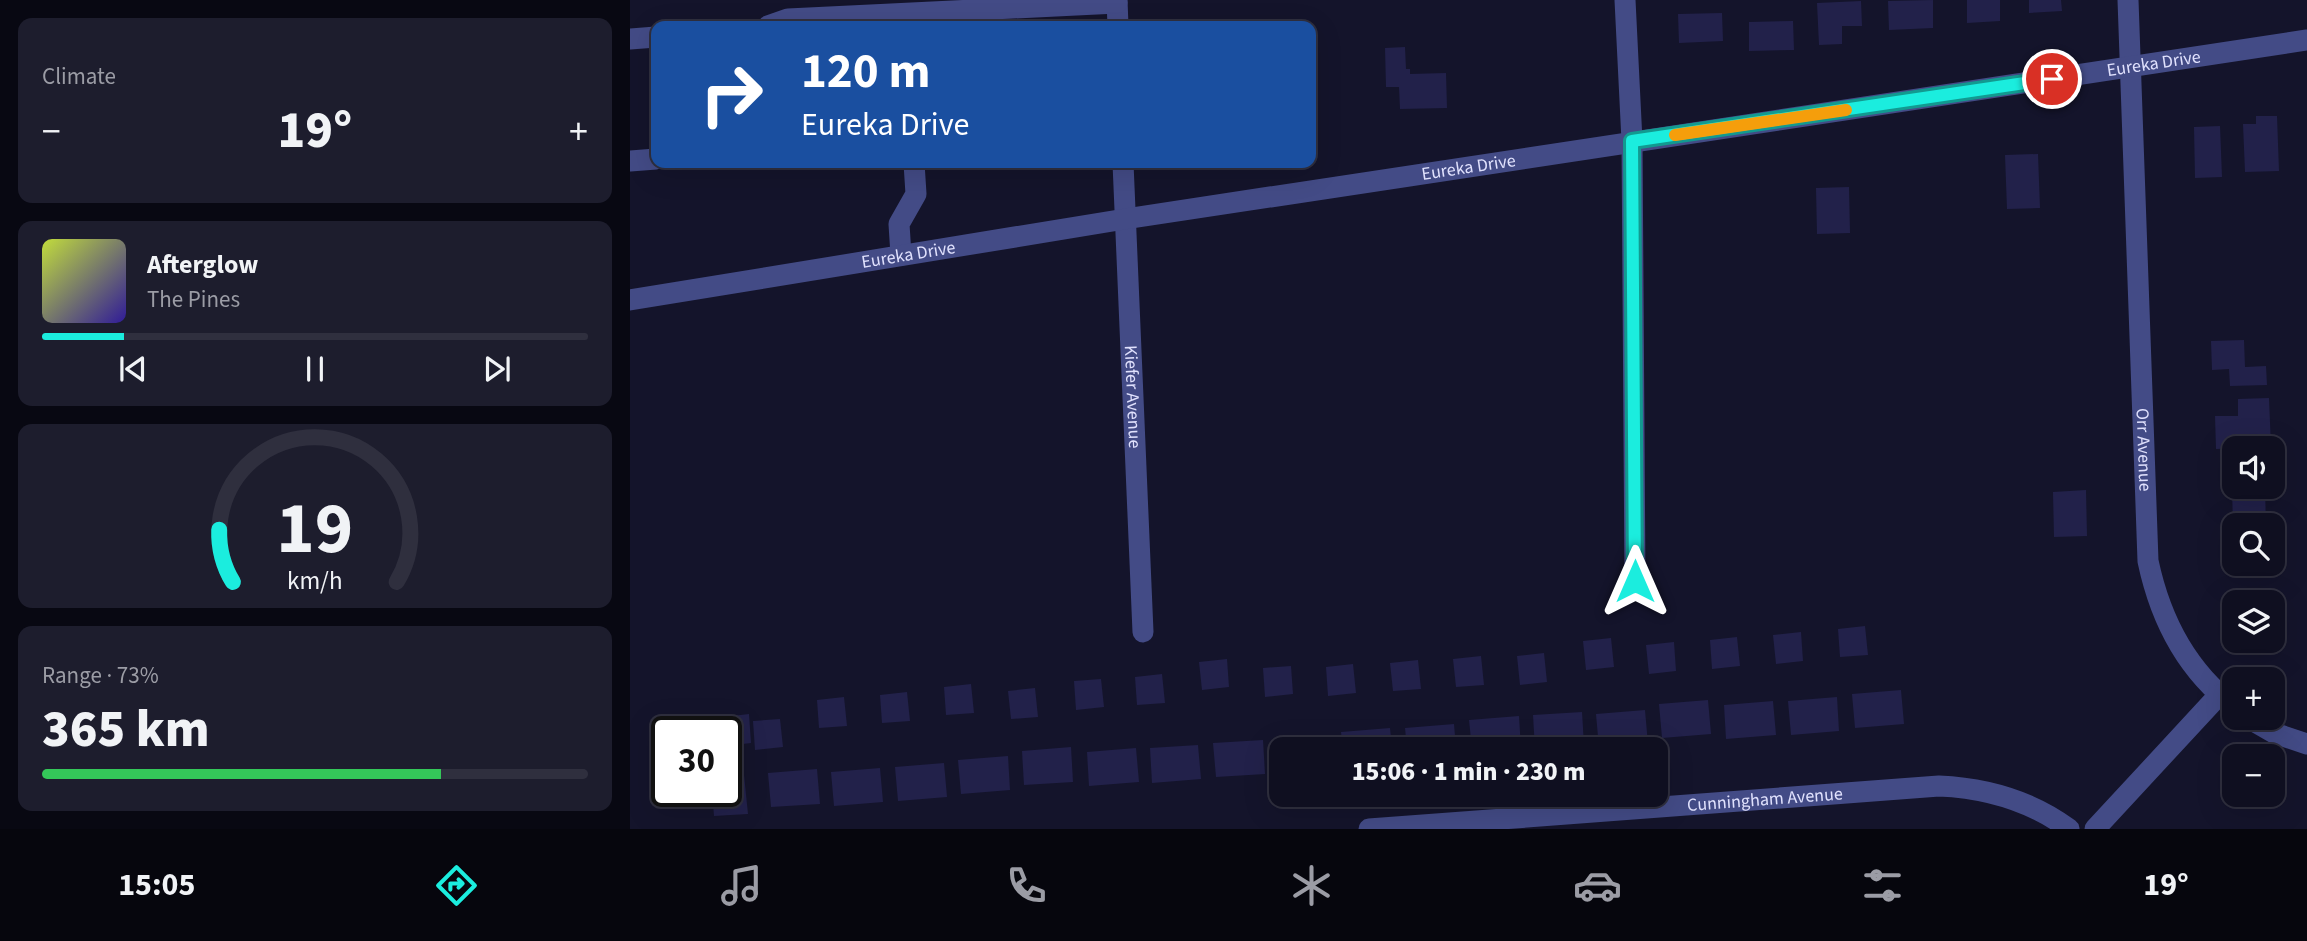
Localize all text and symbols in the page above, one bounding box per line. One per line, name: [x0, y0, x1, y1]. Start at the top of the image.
text: 120 m: [801, 37, 930, 107]
street label: Eureka Drive: [2105, 44, 2203, 83]
icon: right: [686, 49, 777, 140]
pin: [2022, 49, 2082, 109]
text: Climate: [42, 60, 116, 93]
icon: arrive: [2033, 60, 2071, 98]
text: 19°: [278, 94, 352, 168]
text: Eureka Drive: [801, 102, 969, 148]
text: −: [42, 105, 61, 159]
text: +: [569, 105, 588, 159]
street label: Eureka Drive: [1420, 148, 1517, 187]
street label: Eureka Drive: [860, 235, 957, 275]
text: Afterglow: [147, 246, 258, 283]
text: The Pines: [147, 283, 240, 316]
street label: Kiefer Avenue: [1118, 345, 1147, 449]
icon: previous: [114, 350, 152, 388]
icon: pause: [296, 350, 334, 388]
icon: next: [478, 350, 516, 388]
street label: Orr Avenue: [2130, 408, 2158, 492]
map controls: [2222, 436, 2285, 807]
button: sound: [2222, 436, 2285, 499]
text: 19: [277, 477, 353, 581]
button: search: [2222, 513, 2285, 576]
position arrow: [1598, 544, 1672, 618]
text: km/h: [287, 563, 343, 599]
button: layers: [2222, 590, 2285, 653]
text: Range · 73%: [42, 659, 159, 692]
button: +: [2222, 667, 2285, 730]
text: 365 km: [42, 693, 210, 767]
speed limit sign: 30: [651, 716, 742, 807]
button: −: [2222, 744, 2285, 807]
text: 15:06 · 1 min · 230 m: [1352, 753, 1585, 790]
street label: Cunningham Avenue: [1686, 781, 1844, 818]
icon: directions: [432, 861, 481, 910]
icon: music: [717, 861, 766, 910]
icon: phone: [1002, 861, 1051, 910]
icon: climate: [1287, 861, 1336, 910]
icon: car: [1573, 861, 1622, 910]
icon: filters: [1858, 861, 1907, 910]
text: 15:05: [118, 862, 195, 908]
text: 19°: [2143, 862, 2189, 908]

